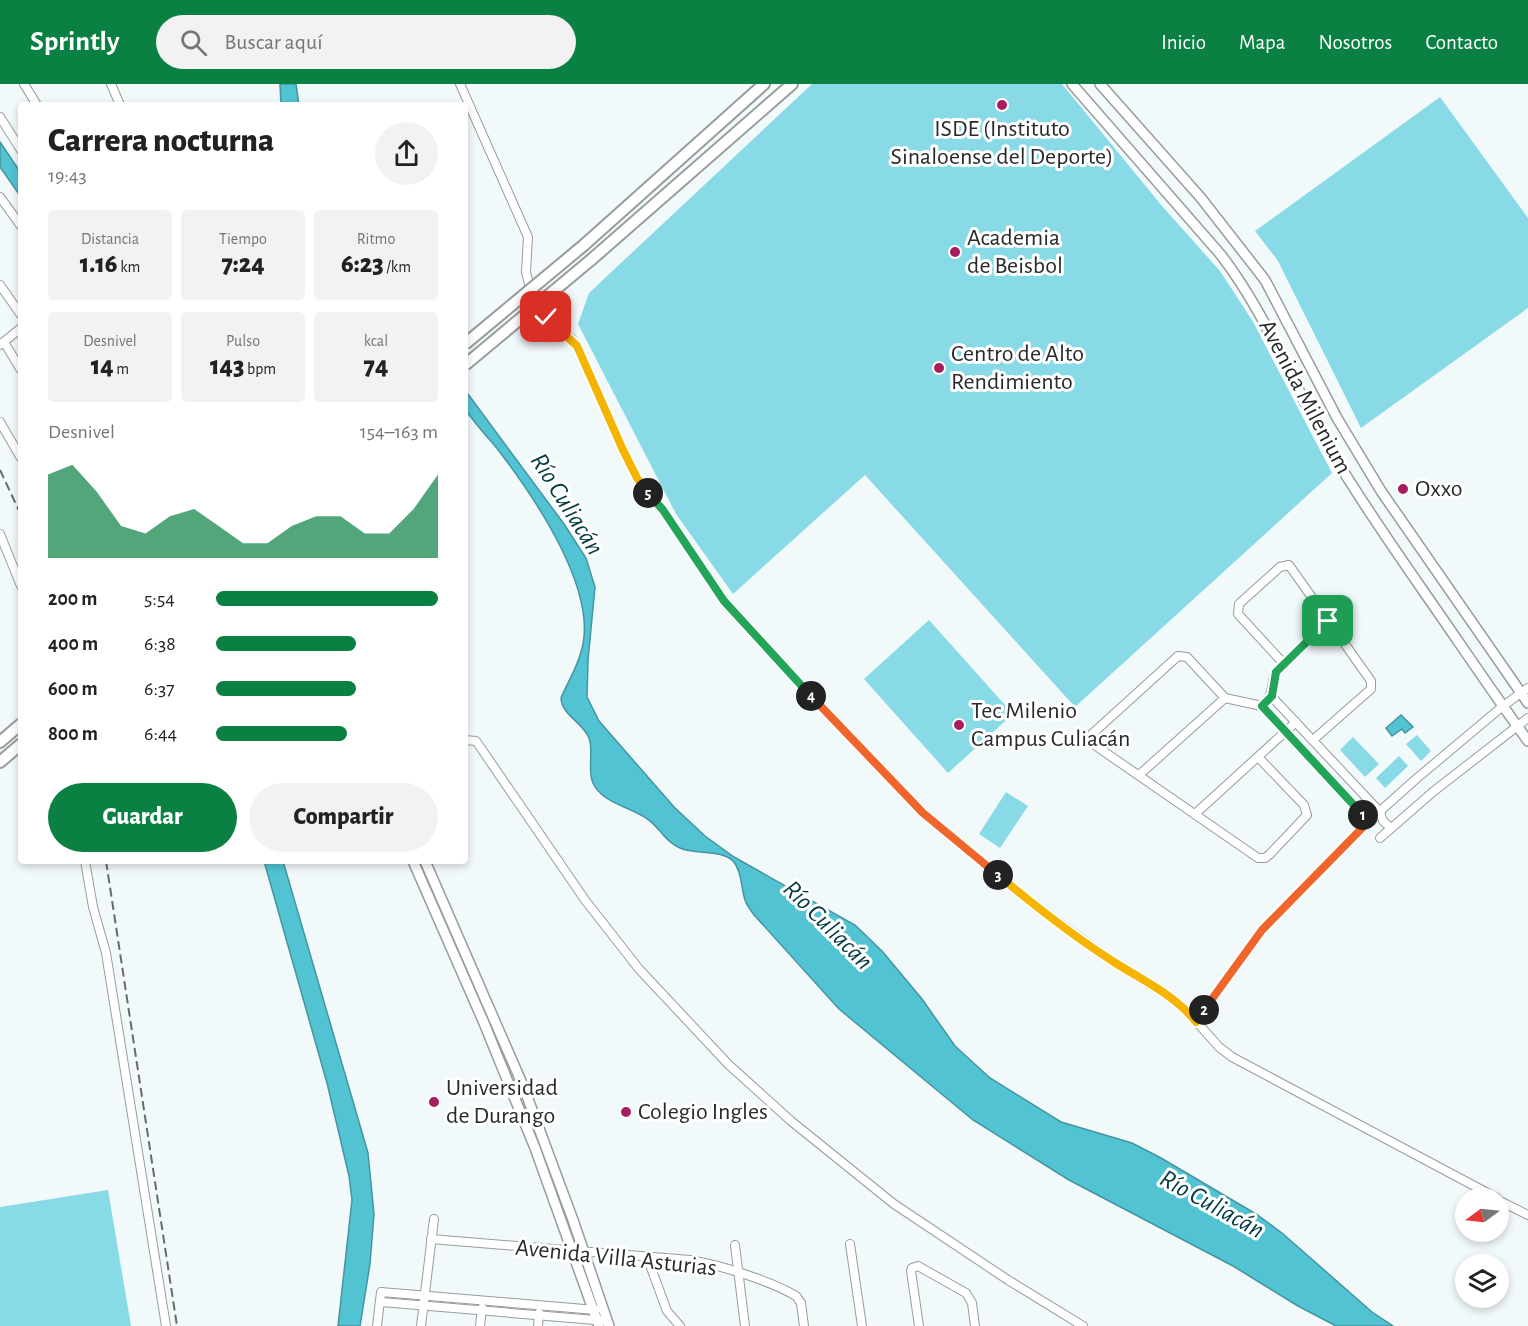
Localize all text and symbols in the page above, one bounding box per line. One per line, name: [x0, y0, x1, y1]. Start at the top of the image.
search box: [156, 15, 576, 69]
icon: search: [177, 26, 210, 59]
text: Sprintly: [30, 28, 120, 56]
text: Buscar aquí: [225, 31, 323, 53]
text: Inicio: [1161, 32, 1206, 53]
text: Mapa: [1239, 32, 1286, 53]
text: Nosotros: [1319, 32, 1392, 53]
text: Contacto: [1425, 32, 1498, 53]
marker: ISDE (Instituto Sinaloense del Deporte): [995, 98, 1009, 112]
place label: ISDE (Instituto Sinaloense del Deporte): [891, 117, 1113, 169]
button: share: [375, 122, 438, 185]
text: Carrera nocturna: [48, 125, 274, 158]
text: 19:43: [48, 166, 87, 186]
place label: Academia de Beisbol: [967, 226, 1063, 278]
text: Distancia: [81, 231, 139, 247]
text: Tiempo: [219, 231, 267, 247]
text: Ritmo: [357, 231, 395, 247]
marker: Academia de Beisbol: [948, 245, 962, 259]
text: 1.16: [80, 251, 118, 277]
text: 7:24: [221, 251, 265, 277]
text: 6:23: [341, 251, 384, 277]
text: km: [118, 259, 140, 275]
text: /km: [384, 259, 411, 275]
pin: [520, 291, 571, 342]
icon: check: [529, 300, 562, 333]
street label: Avenida Milenium: [1254, 316, 1356, 478]
text: Desnivel: [83, 333, 137, 349]
text: Pulso: [226, 333, 260, 349]
text: kcal: [364, 333, 388, 349]
place label: Centro de Alto Rendimiento: [951, 342, 1084, 394]
text: 14: [91, 353, 114, 379]
text: 143: [210, 353, 244, 379]
text: 74: [364, 353, 388, 379]
text: m: [114, 361, 129, 377]
text: bpm: [244, 361, 276, 377]
marker: Centro de Alto Rendimiento: [932, 361, 946, 375]
text: Desnivel: [48, 422, 115, 442]
text: 154–163 m: [360, 422, 438, 442]
water label: Río Culiacán: [526, 449, 608, 559]
place label: Oxxo: [1415, 477, 1463, 501]
pin: 5: [633, 478, 663, 508]
marker: Oxxo: [1396, 482, 1410, 496]
text: 5: [645, 485, 651, 501]
text: 200 m: [48, 589, 97, 609]
text: 5:54: [144, 589, 175, 609]
pin: [1302, 595, 1353, 646]
icon: arrive: [1311, 604, 1344, 637]
text: 400 m: [48, 634, 98, 654]
text: 6:38: [144, 634, 176, 654]
text: 600 m: [48, 679, 98, 699]
text: 6:37: [144, 679, 175, 699]
pin: 4: [796, 681, 826, 711]
text: 4: [807, 688, 815, 704]
place label: Tec Milenio Campus Culiacán: [971, 699, 1130, 751]
marker: Tec Milenio Campus Culiacán: [952, 718, 966, 732]
text: 800 m: [48, 724, 98, 744]
text: 6:44: [144, 724, 177, 744]
button: Guardar: [48, 783, 237, 852]
button: Compartir: [249, 783, 438, 852]
pin: 1: [1348, 800, 1378, 830]
text: 1: [1360, 807, 1366, 823]
pin: 3: [983, 860, 1013, 890]
text: 3: [995, 867, 1001, 883]
water label: Río Culiacán: [778, 875, 878, 975]
pin: 2: [1189, 995, 1219, 1025]
text: 2: [1200, 1002, 1208, 1018]
place label: Universidad de Durango: [446, 1076, 558, 1128]
marker: Universidad de Durango: [427, 1095, 441, 1109]
place label: Colegio Ingles: [638, 1100, 768, 1124]
marker: Colegio Ingles: [619, 1105, 633, 1119]
water label: Río Culiacán: [1156, 1165, 1268, 1243]
north arrow: [1455, 1188, 1509, 1242]
map controls: [1455, 1188, 1509, 1308]
street label: Avenida Villa Asturias: [514, 1236, 718, 1280]
button: layers: [1455, 1254, 1509, 1308]

